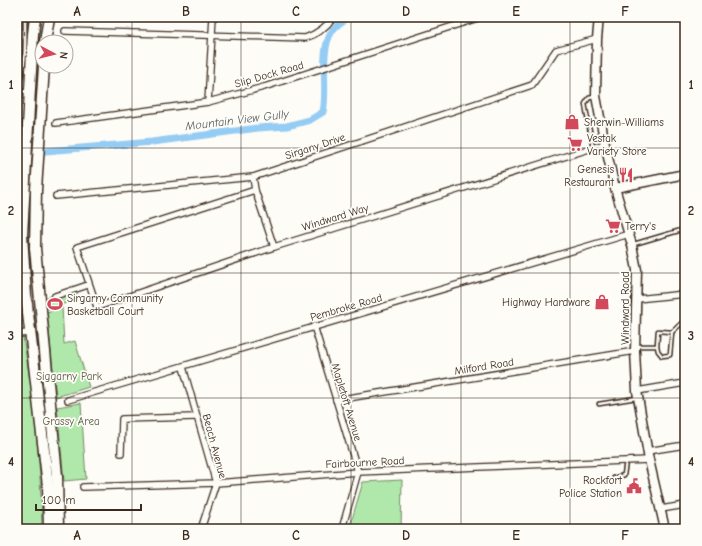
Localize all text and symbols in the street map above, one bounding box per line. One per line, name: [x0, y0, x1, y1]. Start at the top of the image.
text: A: [73, 4, 81, 19]
text: B: [182, 4, 190, 19]
text: C: [292, 4, 300, 19]
text: D: [402, 4, 410, 19]
text: E: [512, 4, 520, 19]
text: F: [621, 4, 629, 19]
north arrow: [34, 34, 74, 74]
text: N: [57, 51, 70, 60]
street label: Slip Dock Road: [233, 58, 305, 91]
text: 1: [8, 77, 14, 92]
text: 1: [688, 77, 694, 92]
water label: Mountain View Gully: [183, 107, 290, 133]
shop icon: Sherwin-Williams: [563, 113, 581, 131]
place label: Sherwin-Williams: [584, 116, 664, 129]
street label: Sirgany Drive: [283, 130, 347, 162]
place label: Vestak Variety Store: [587, 132, 647, 158]
supermarket icon: Vestak Variety Store: [566, 135, 584, 153]
place label: Genesis Restaurant: [564, 163, 615, 189]
restaurant icon: Genesis Restaurant: [617, 166, 635, 184]
street label: Windward Way: [300, 201, 370, 234]
text: 2: [8, 203, 14, 218]
text: 2: [688, 203, 694, 218]
supermarket icon: Terry's: [604, 217, 622, 235]
place label: Terry's: [625, 220, 656, 233]
street label: Windward Road: [619, 271, 632, 345]
street label: Pembroke Road: [309, 291, 384, 324]
place label: Sirgarny Community Basketball Court: [67, 292, 163, 318]
shop icon: Highway Hardware: [593, 293, 611, 311]
sports icon: Sirgarny Community Basketball Court: [46, 295, 64, 313]
place label: Highway Hardware: [502, 296, 590, 309]
text: 3: [8, 328, 14, 343]
text: 3: [688, 328, 694, 343]
street label: Milford Road: [453, 355, 515, 378]
street label: Mapletoft Avenue: [329, 362, 365, 443]
park label: Siggarny Park: [36, 370, 103, 383]
street label: Beach Avenue: [200, 412, 230, 480]
park label: Grassy Area: [42, 415, 100, 428]
text: 4: [8, 454, 14, 469]
street label: Fairbourne Road: [325, 454, 405, 471]
text: 4: [688, 454, 694, 469]
place label: Rockfort Police Station: [559, 474, 623, 500]
public building icon: Rockfort Police Station: [625, 477, 643, 495]
scale bar: [36, 486, 141, 512]
text: 100 m: [42, 493, 75, 507]
text: A: [73, 528, 81, 543]
text: B: [182, 528, 190, 543]
text: C: [292, 528, 300, 543]
text: D: [402, 528, 410, 543]
text: E: [512, 528, 520, 543]
text: F: [621, 528, 629, 543]

